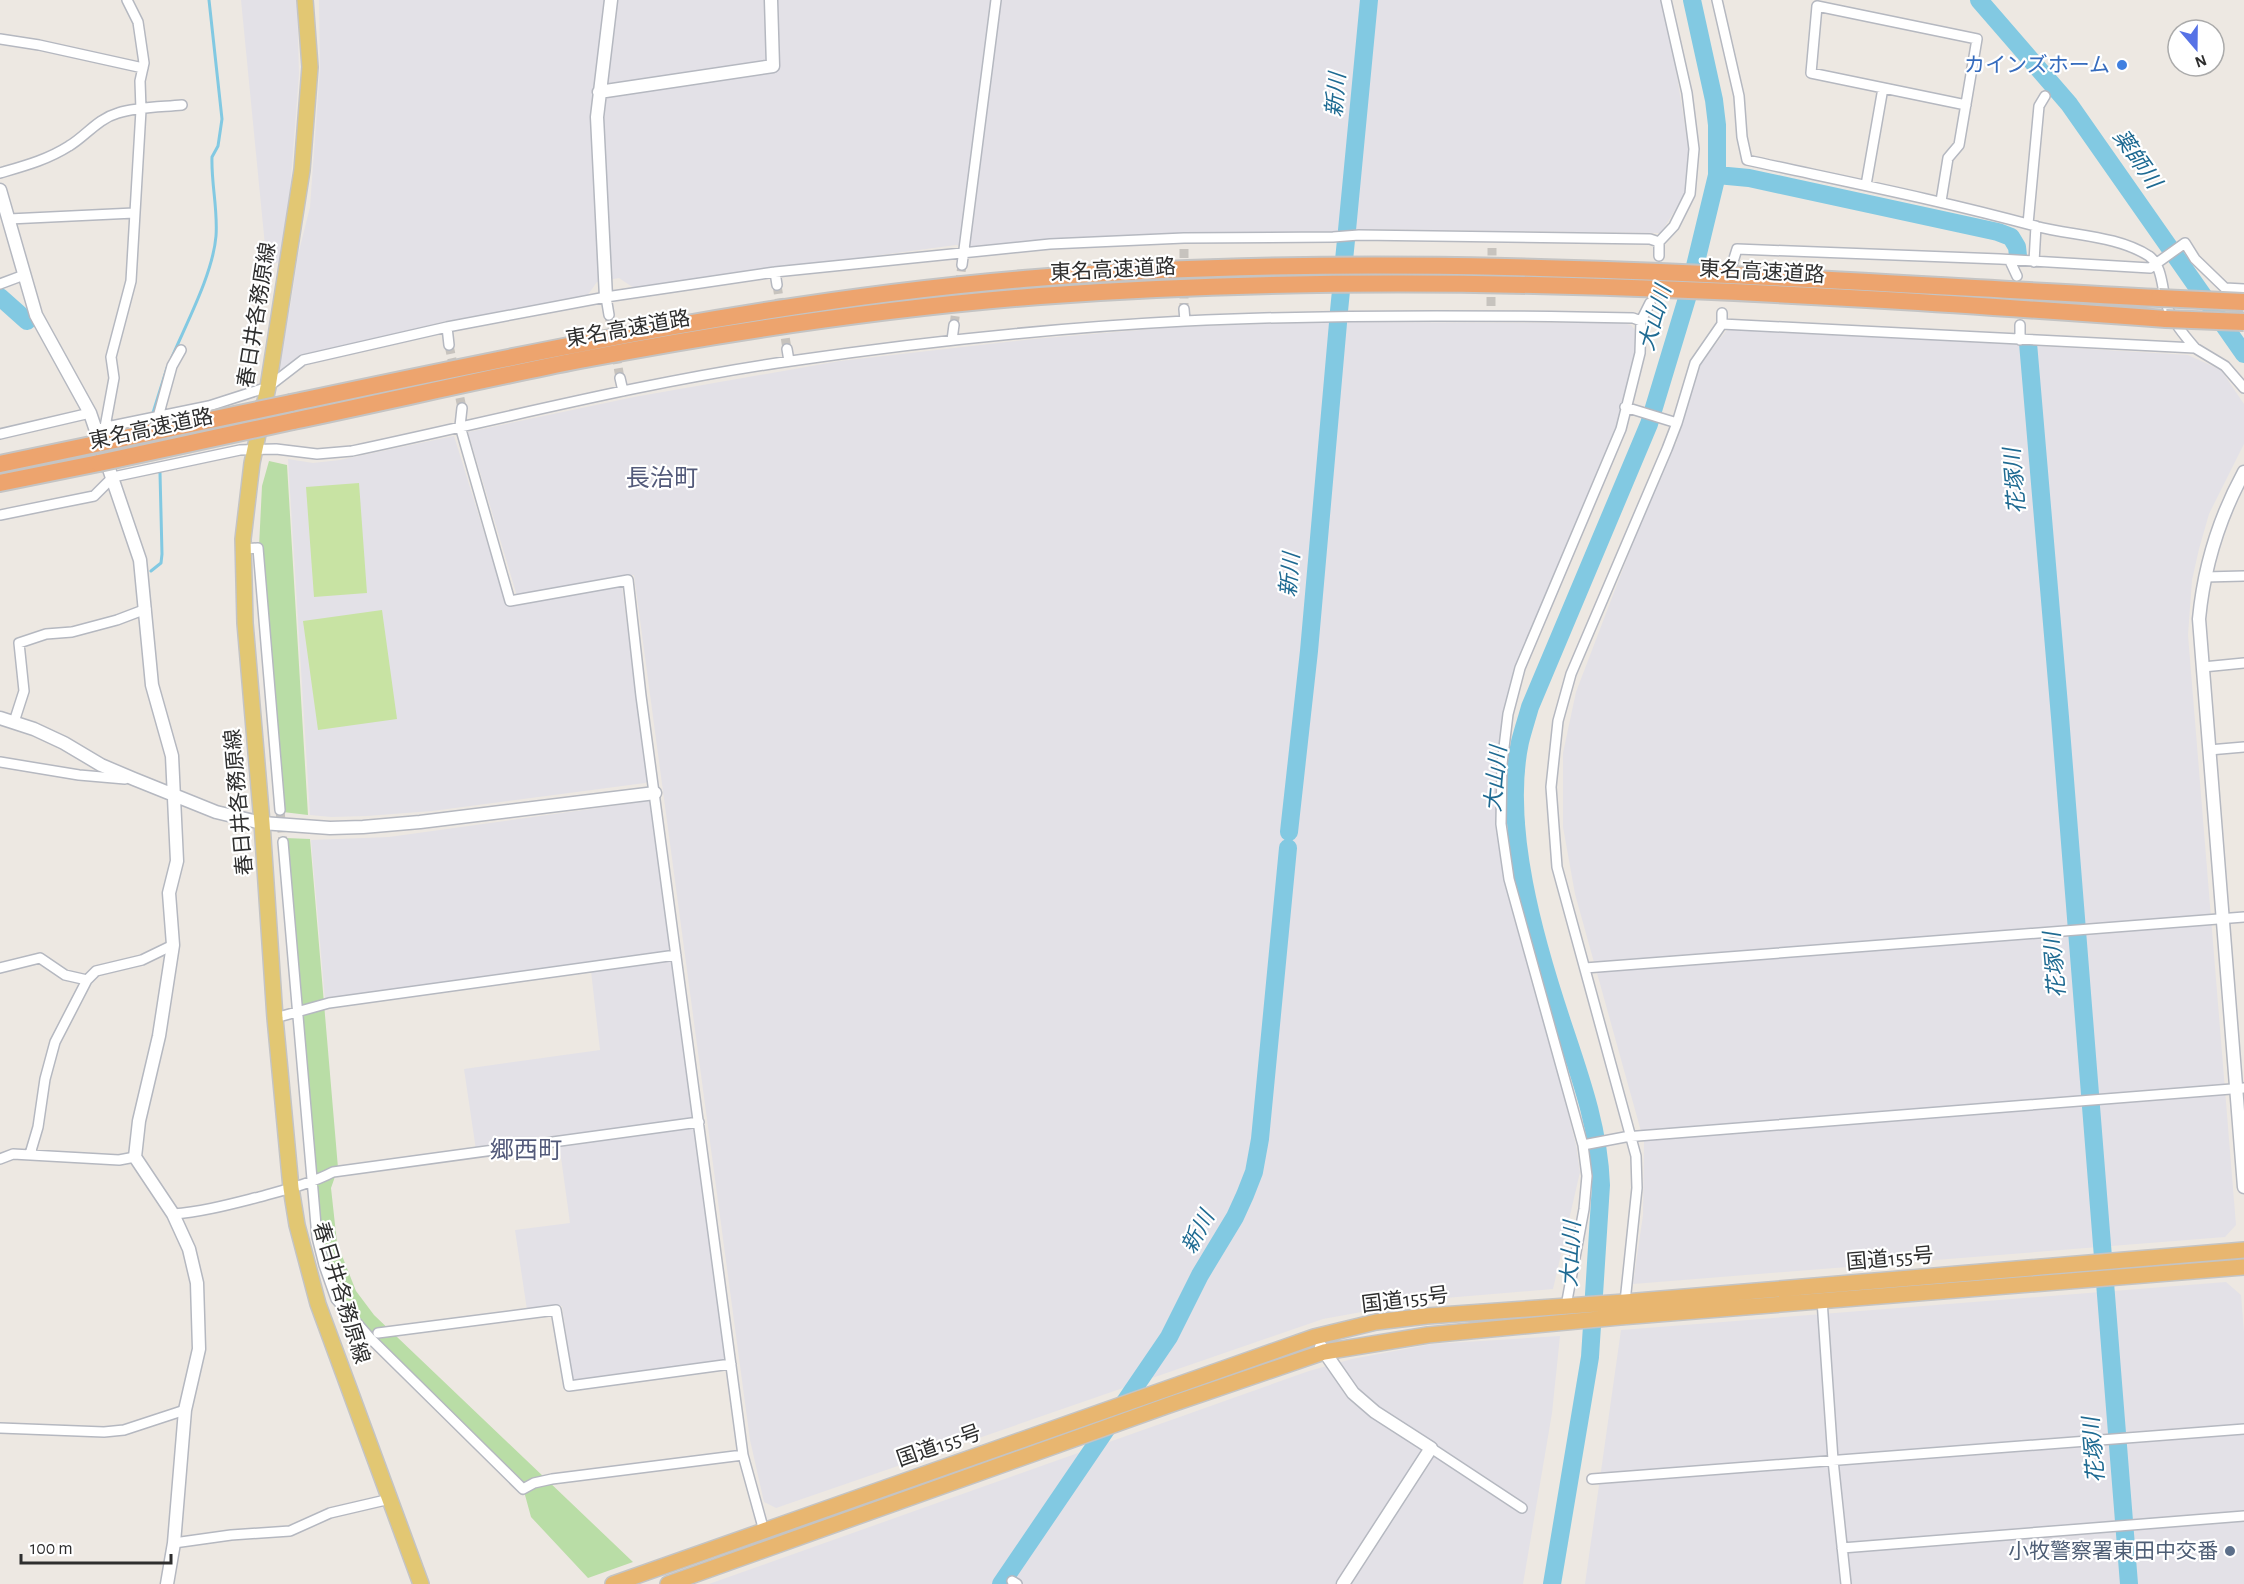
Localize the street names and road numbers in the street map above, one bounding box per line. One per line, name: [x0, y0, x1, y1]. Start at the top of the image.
street label: 春日井各務原線: [234, 241, 279, 389]
street label: 東名高速道路: [1049, 255, 1176, 284]
street label: 東名高速道路: [1699, 257, 1826, 286]
street label: 東名高速道路: [564, 307, 692, 350]
street label: 東名高速道路: [87, 405, 215, 452]
street label: 春日井各務原線: [221, 728, 256, 876]
street label: 春日井各務原線: [309, 1219, 373, 1366]
street label: 国道155号: [1845, 1244, 1935, 1273]
street label: 国道155号: [1360, 1283, 1450, 1316]
street label: 国道155号: [894, 1421, 984, 1470]

